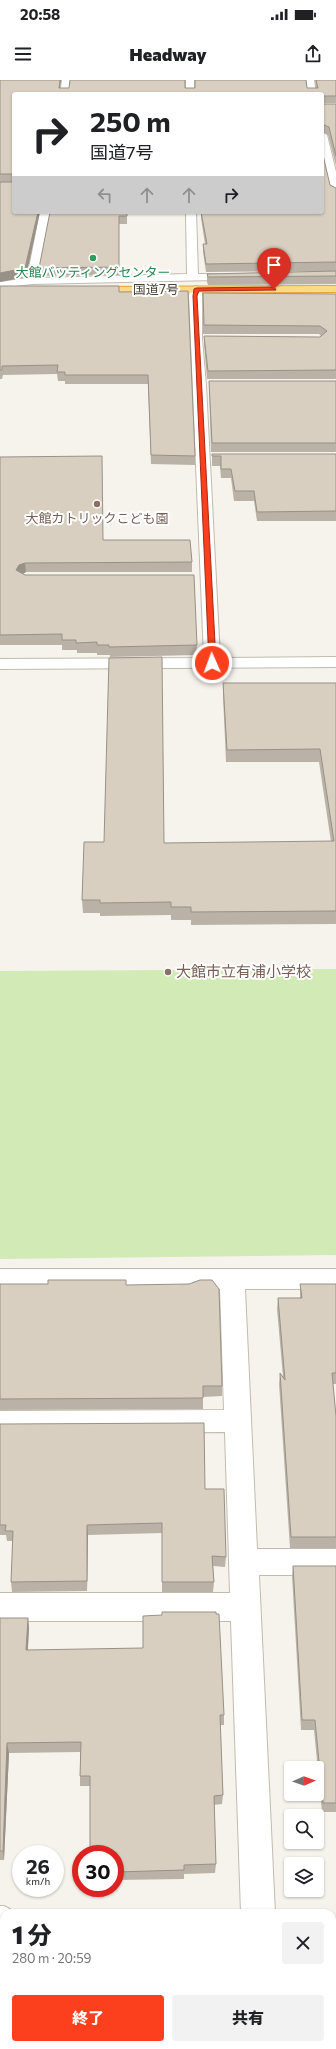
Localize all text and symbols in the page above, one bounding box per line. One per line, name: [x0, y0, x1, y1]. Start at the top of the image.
text: 20:58: [20, 5, 60, 23]
icon: menu: [12, 43, 34, 65]
text: Headway: [129, 43, 207, 65]
icon: share: [302, 43, 324, 65]
text: 250 m: [90, 104, 171, 138]
icon: right: [24, 108, 76, 160]
text: 国道7号: [90, 141, 154, 163]
icon: left: [94, 184, 116, 206]
icon: ahead: [136, 184, 158, 206]
icon: ahead: [178, 184, 200, 206]
icon: right: [220, 184, 242, 206]
pin: [257, 248, 291, 289]
marker: 大館バッティングセンター: [88, 253, 98, 263]
icon: arrive: [263, 254, 285, 276]
place label: 大館バッティングセンター: [15, 264, 171, 280]
street label: 国道7号: [133, 281, 179, 297]
marker: 大館カトリックこども園: [92, 499, 102, 509]
place label: 大館カトリックこども園: [25, 510, 169, 526]
position arrow: [191, 642, 233, 684]
place label: 大館市立有浦小学校: [176, 962, 311, 980]
marker: 大館市立有浦小学校: [163, 967, 173, 977]
north arrow: [284, 1761, 324, 1801]
map controls: [284, 1761, 324, 1897]
button: search: [284, 1809, 324, 1849]
speed limit sign: 30: [72, 1845, 124, 1897]
text: 26: [26, 1854, 50, 1878]
button: layers: [284, 1857, 324, 1897]
text: km/h: [26, 1875, 50, 1887]
text: 1 分: [12, 1920, 52, 1949]
button: close: [282, 1922, 324, 1964]
text: 280 m · 20:59: [12, 1950, 92, 1966]
button: 終了: [12, 1995, 164, 2041]
button: 共有: [172, 1995, 324, 2041]

